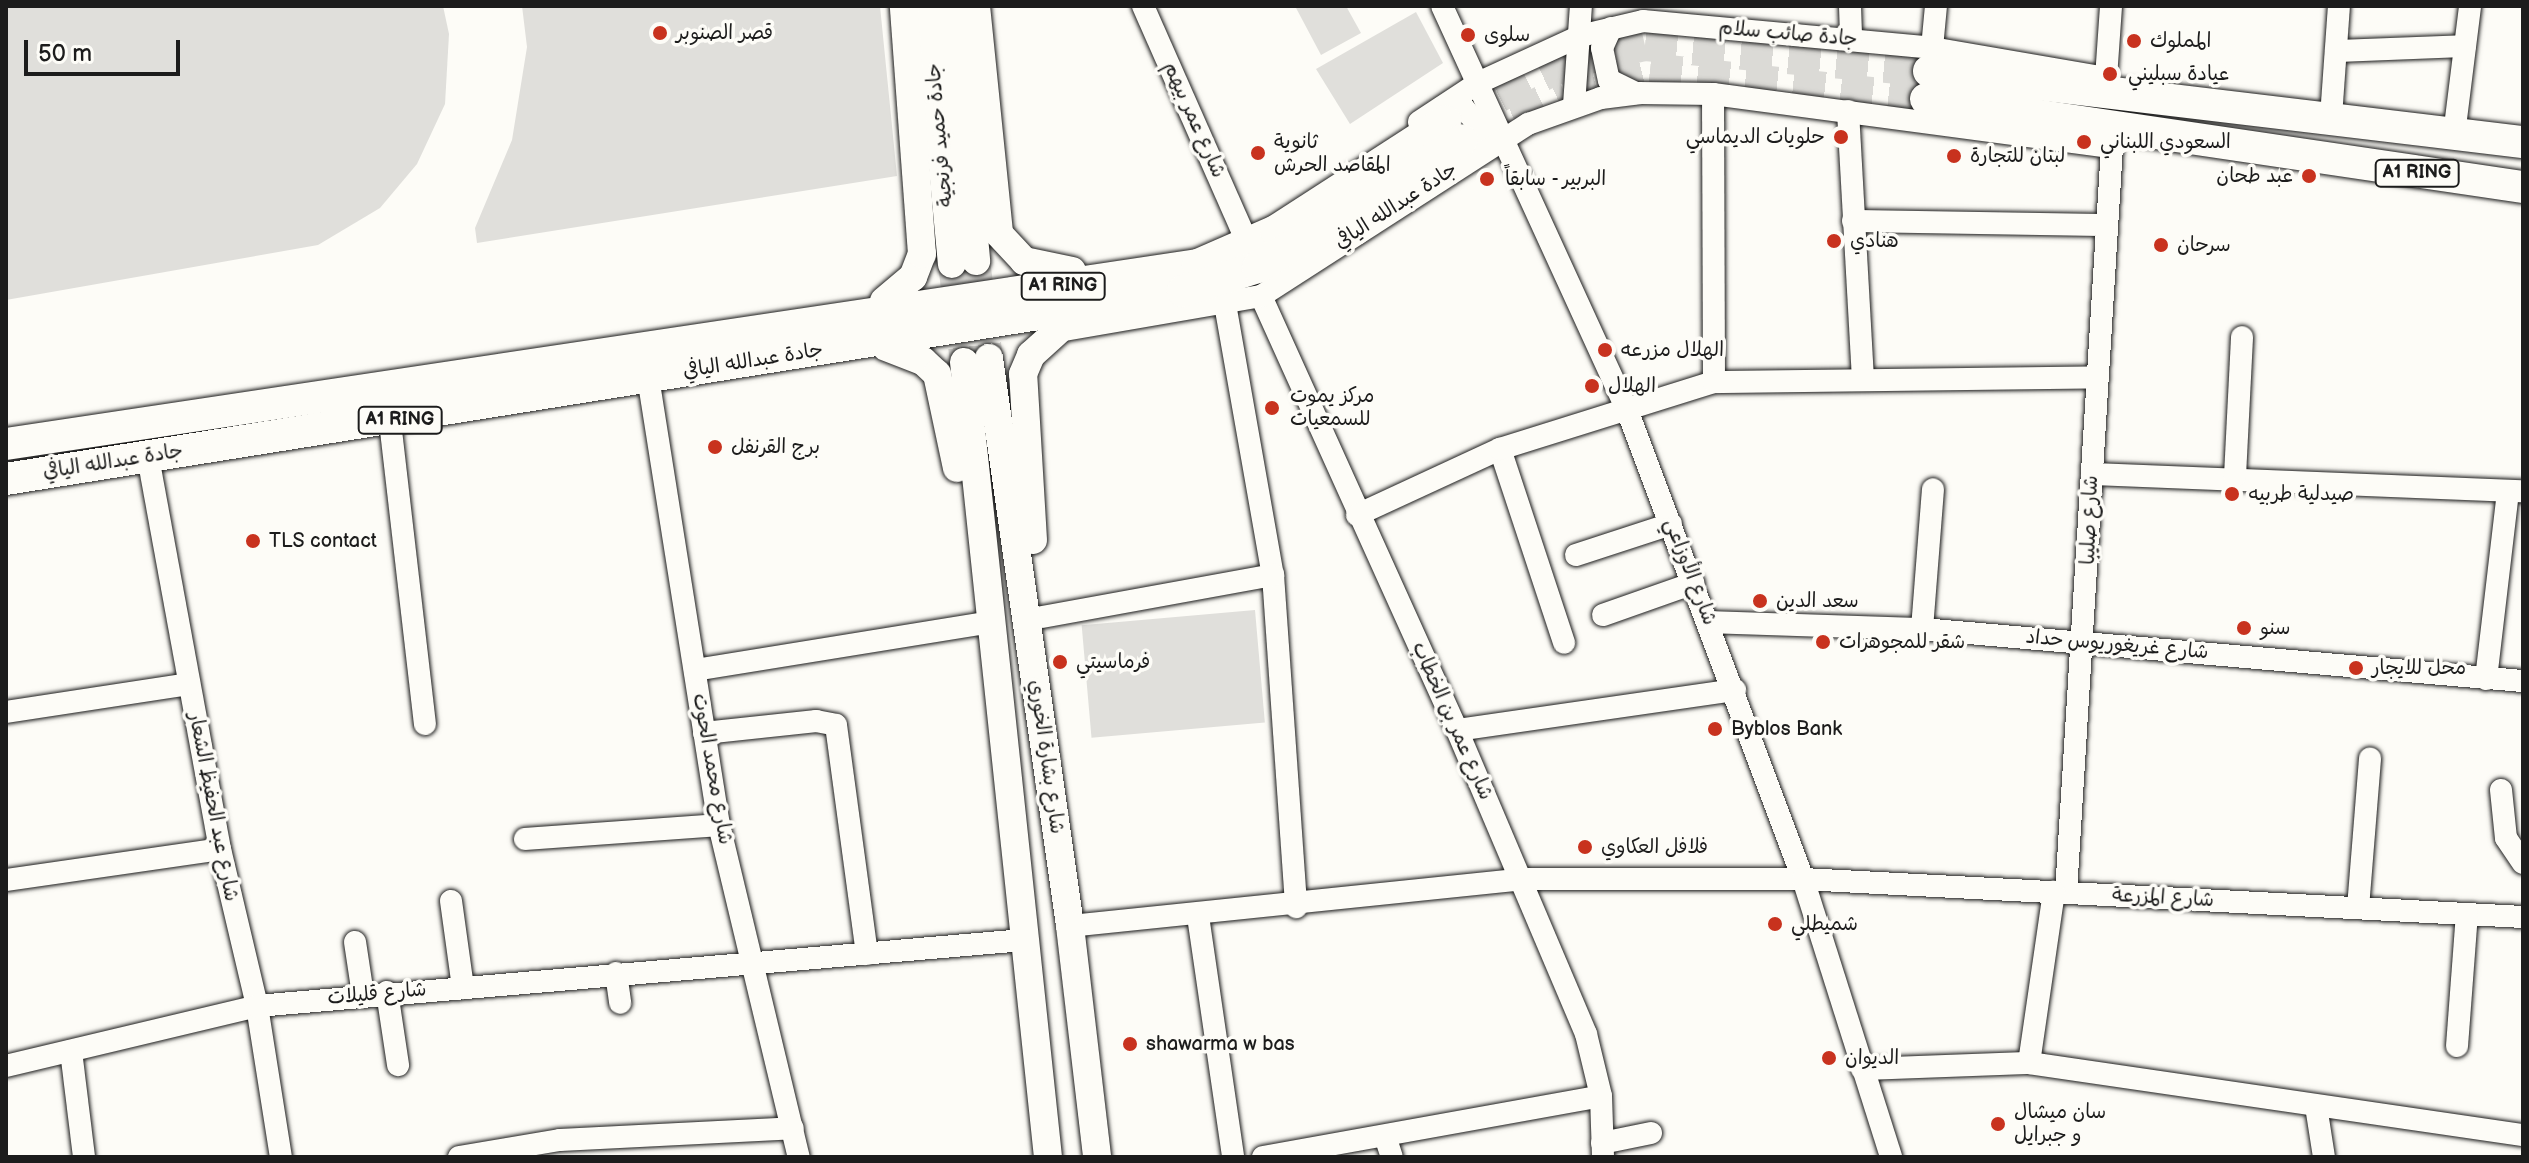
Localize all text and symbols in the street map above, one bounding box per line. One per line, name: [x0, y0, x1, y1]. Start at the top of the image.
street label: جادة صائب سلام: [1718, 16, 1858, 52]
place label: قصر الصنوبر: [676, 21, 773, 45]
place label: سلوى: [1484, 23, 1530, 47]
scale bar: [28, 24, 184, 74]
marker: قصر الصنوبر: [651, 24, 669, 42]
marker: سلوى: [1459, 26, 1477, 44]
place label: المملوك: [2150, 29, 2211, 53]
marker: المملوك: [2125, 32, 2143, 50]
text: 50 m: [38, 39, 92, 68]
street label: شارع عمر بيهم: [1158, 58, 1230, 182]
street label: جادة حميد فرنجية: [922, 62, 958, 208]
place label: عيادة سبليني: [2128, 62, 2229, 86]
marker: عيادة سبليني: [2099, 63, 2121, 85]
place label: حلويات الديماسي: [1686, 125, 1825, 149]
marker: حلويات الديماسي: [1832, 128, 1850, 146]
place label: ثانوية المقاصد الحرش: [1274, 130, 1391, 177]
place label: السعودي اللبناني: [2100, 130, 2231, 154]
marker: السعودي اللبناني: [2075, 133, 2093, 151]
marker: ثانوية المقاصد الحرش: [1249, 144, 1267, 162]
place label: لبنان للتجارة: [1970, 144, 2065, 168]
marker: لبنان للتجارة: [1945, 147, 1963, 165]
street label: جادة عبدالله اليافي: [1330, 157, 1462, 255]
road number: A1 RING: [2373, 159, 2461, 187]
place label: عبد طحان: [2216, 164, 2293, 188]
place label: البربير - سابقاً: [1505, 167, 1608, 191]
marker: عبد طحان: [2300, 167, 2318, 185]
marker: البربير - سابقاً: [1476, 168, 1498, 190]
place label: هنادي: [1850, 229, 1899, 253]
marker: هنادي: [1825, 232, 1843, 250]
place label: سرحان: [2177, 233, 2231, 257]
marker: سرحان: [2152, 236, 2170, 254]
road number: A1 RING: [1019, 272, 1107, 300]
street label: جادة عبدالله اليافي: [681, 338, 825, 384]
place label: الهلال مزرعه: [1621, 338, 1724, 362]
marker: الهلال مزرعه: [1596, 341, 1614, 359]
place label: الهلال: [1608, 374, 1656, 398]
marker: الهلال: [1583, 377, 1601, 395]
place label: مركز يموت للسمعيات: [1290, 384, 1374, 431]
marker: مركز يموت للسمعيات: [1261, 397, 1283, 419]
road number: A1 RING: [356, 406, 444, 434]
place label: برج القرنفل: [731, 435, 820, 459]
marker: برج القرنفل: [706, 438, 724, 456]
street label: جادة عبدالله اليافي: [41, 439, 185, 485]
street label: شارع صليبا: [2076, 475, 2104, 565]
place label: صيدلية طربيه: [2248, 482, 2354, 506]
marker: صيدلية طربيه: [2223, 485, 2241, 503]
street label: شارع الأوزاعي: [1659, 515, 1721, 629]
place label: TLS contact: [269, 529, 377, 553]
marker: TLS contact: [244, 532, 262, 550]
place label: سعد الدين: [1776, 589, 1859, 613]
marker: سعد الدين: [1751, 592, 1769, 610]
place label: سنو: [2260, 616, 2290, 640]
marker: سنو: [2235, 619, 2253, 637]
street label: شارع غريغوريوس حداد: [2025, 625, 2209, 665]
place label: شقر للمجوهرات: [1839, 630, 1965, 654]
marker: شقر للمجوهرات: [1814, 633, 1832, 651]
street label: شارع عمر بن الخطاب: [1406, 638, 1498, 804]
place label: فرماسيتي: [1076, 650, 1150, 674]
marker: فرماسيتي: [1051, 653, 1069, 671]
place label: محل للايجار: [2372, 656, 2466, 680]
marker: محل للايجار: [2347, 659, 2365, 677]
street label: شارع بشارة الخوري: [1023, 678, 1069, 836]
street label: شارع محمد الحوت: [687, 692, 737, 846]
street label: شارع عبد الحفيظ الشعار: [183, 711, 243, 903]
place label: Byblos Bank: [1731, 717, 1842, 741]
marker: Byblos Bank: [1706, 720, 1724, 738]
place label: فلافل العكاوي: [1601, 835, 1708, 859]
marker: فلافل العكاوي: [1576, 838, 1594, 856]
street label: شارع المزرعة: [2111, 883, 2215, 913]
place label: شميطلي: [1791, 912, 1858, 936]
marker: شميطلي: [1766, 915, 1784, 933]
street label: شارع قليلات: [327, 978, 427, 1010]
place label: shawarma w bas: [1146, 1032, 1295, 1056]
marker: shawarma w bas: [1121, 1035, 1139, 1053]
place label: الديوان: [1845, 1046, 1899, 1070]
marker: الديوان: [1820, 1049, 1838, 1067]
place label: سان ميشال و جبرايل: [2014, 1100, 2106, 1147]
marker: سان ميشال و جبرايل: [1989, 1115, 2007, 1133]

